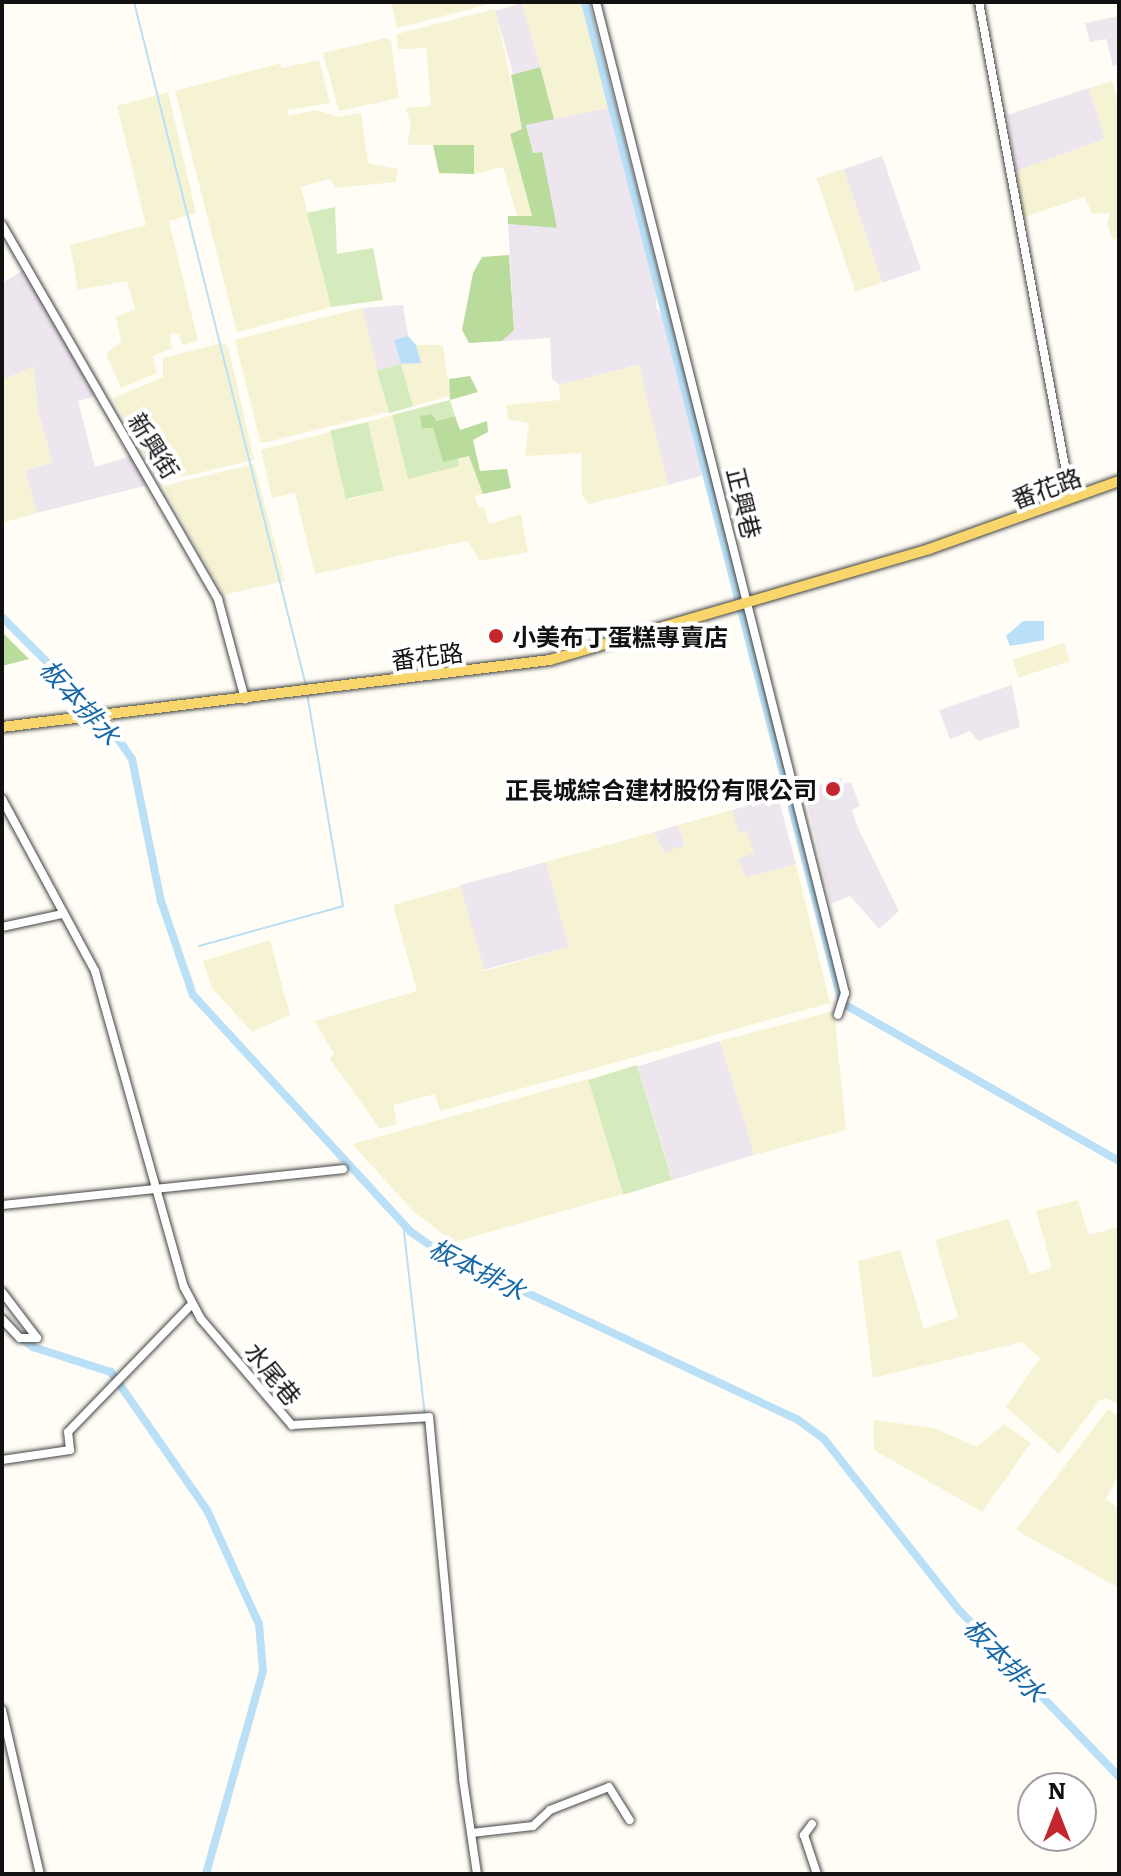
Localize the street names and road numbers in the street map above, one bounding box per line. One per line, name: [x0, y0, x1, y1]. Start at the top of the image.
street label: 新興街: [124, 407, 186, 483]
street label: 番花路: [1007, 461, 1085, 513]
street label: 正興巷: [722, 465, 768, 541]
street label: 番花路: [390, 636, 464, 674]
street label: 水尾巷: [240, 1336, 308, 1410]

